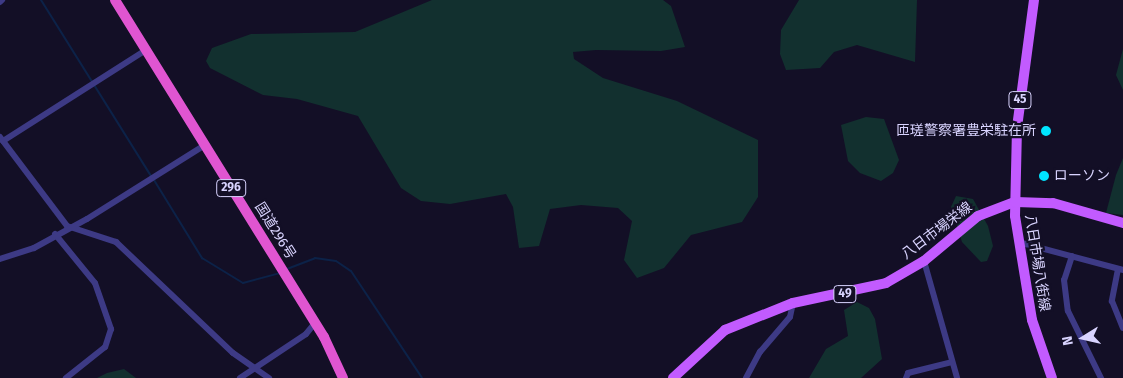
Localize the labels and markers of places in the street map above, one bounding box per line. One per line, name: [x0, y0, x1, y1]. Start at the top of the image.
place label: 匝瑳警察署豊栄駐在所: [896, 123, 1036, 139]
marker: 匝瑳警察署豊栄駐在所: [1040, 125, 1052, 137]
place label: ローソン: [1054, 168, 1110, 184]
marker: ローソン: [1038, 170, 1050, 182]

